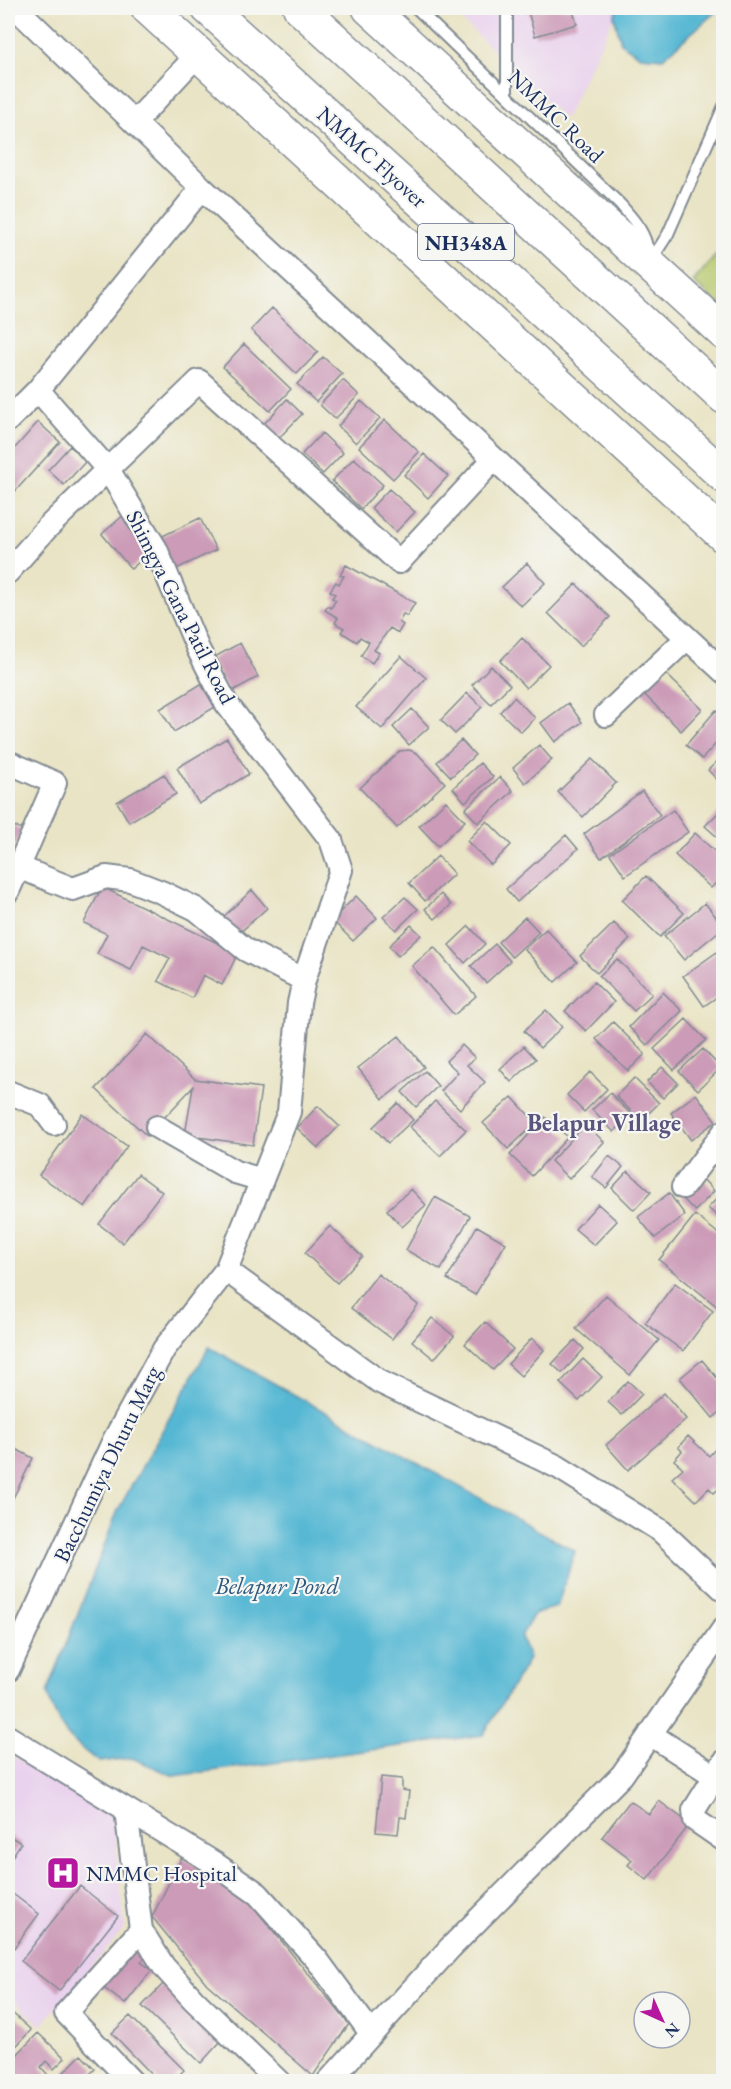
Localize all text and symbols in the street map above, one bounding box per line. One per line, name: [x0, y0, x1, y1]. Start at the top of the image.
street label: NMMC Road: [502, 63, 611, 170]
street label: NMMC Flyover: [311, 100, 434, 214]
road number: NH348A: [418, 224, 514, 260]
street label: Shimgya Gana Patil Road: [120, 505, 243, 710]
district label: Belapur Village: [527, 1107, 681, 1139]
street label: Bacchumiya Dhuru Marg: [47, 1361, 167, 1567]
water label: Belapur Pond: [214, 1570, 339, 1601]
hospital icon: NMMC Hospital: [45, 1855, 81, 1891]
place label: NMMC Hospital: [86, 1859, 237, 1888]
north arrow: [632, 1990, 692, 2050]
text: N: [660, 2018, 684, 2042]

